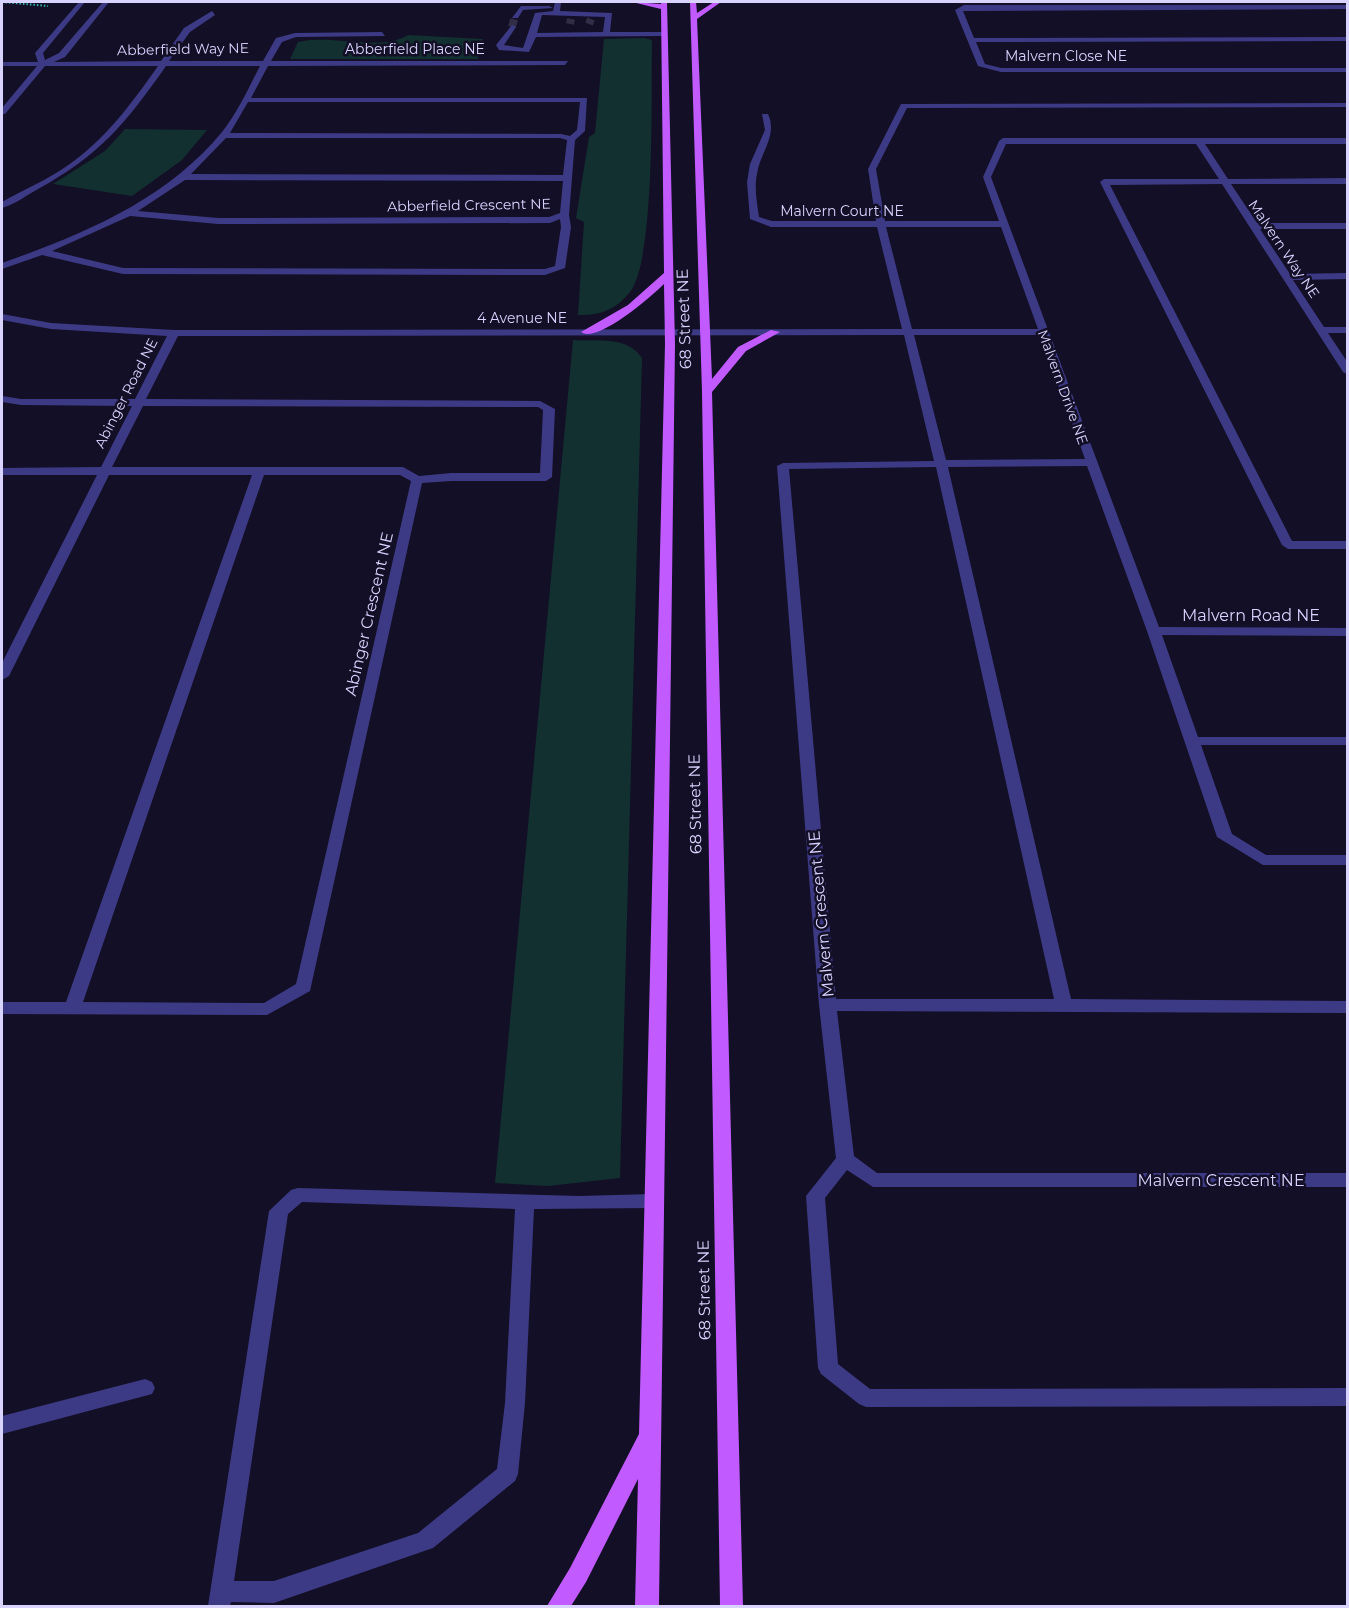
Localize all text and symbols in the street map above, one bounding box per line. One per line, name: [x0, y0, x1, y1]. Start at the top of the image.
street label: Abberfield Way NE: [117, 39, 249, 59]
street label: Abberfield Place NE: [345, 40, 485, 58]
street label: Malvern Close NE: [1005, 47, 1127, 65]
street label: Abberfield Crescent NE: [387, 195, 551, 215]
street label: Malvern Way NE: [1244, 196, 1324, 302]
street label: Malvern Court NE: [780, 202, 904, 220]
street label: 68 Street NE: [673, 268, 695, 370]
street label: 4 Avenue NE: [477, 309, 567, 327]
street label: Malvern Drive NE: [1034, 327, 1092, 447]
street label: Abinger Road NE: [90, 335, 162, 451]
street label: Abinger Crescent NE: [341, 530, 397, 698]
street label: Malvern Road NE: [1182, 606, 1320, 625]
street label: 68 Street NE: [685, 754, 705, 854]
street label: Malvern Crescent NE: [804, 830, 838, 998]
street label: Malvern Crescent NE: [1137, 1171, 1305, 1190]
street label: 68 Street NE: [694, 1240, 714, 1340]

